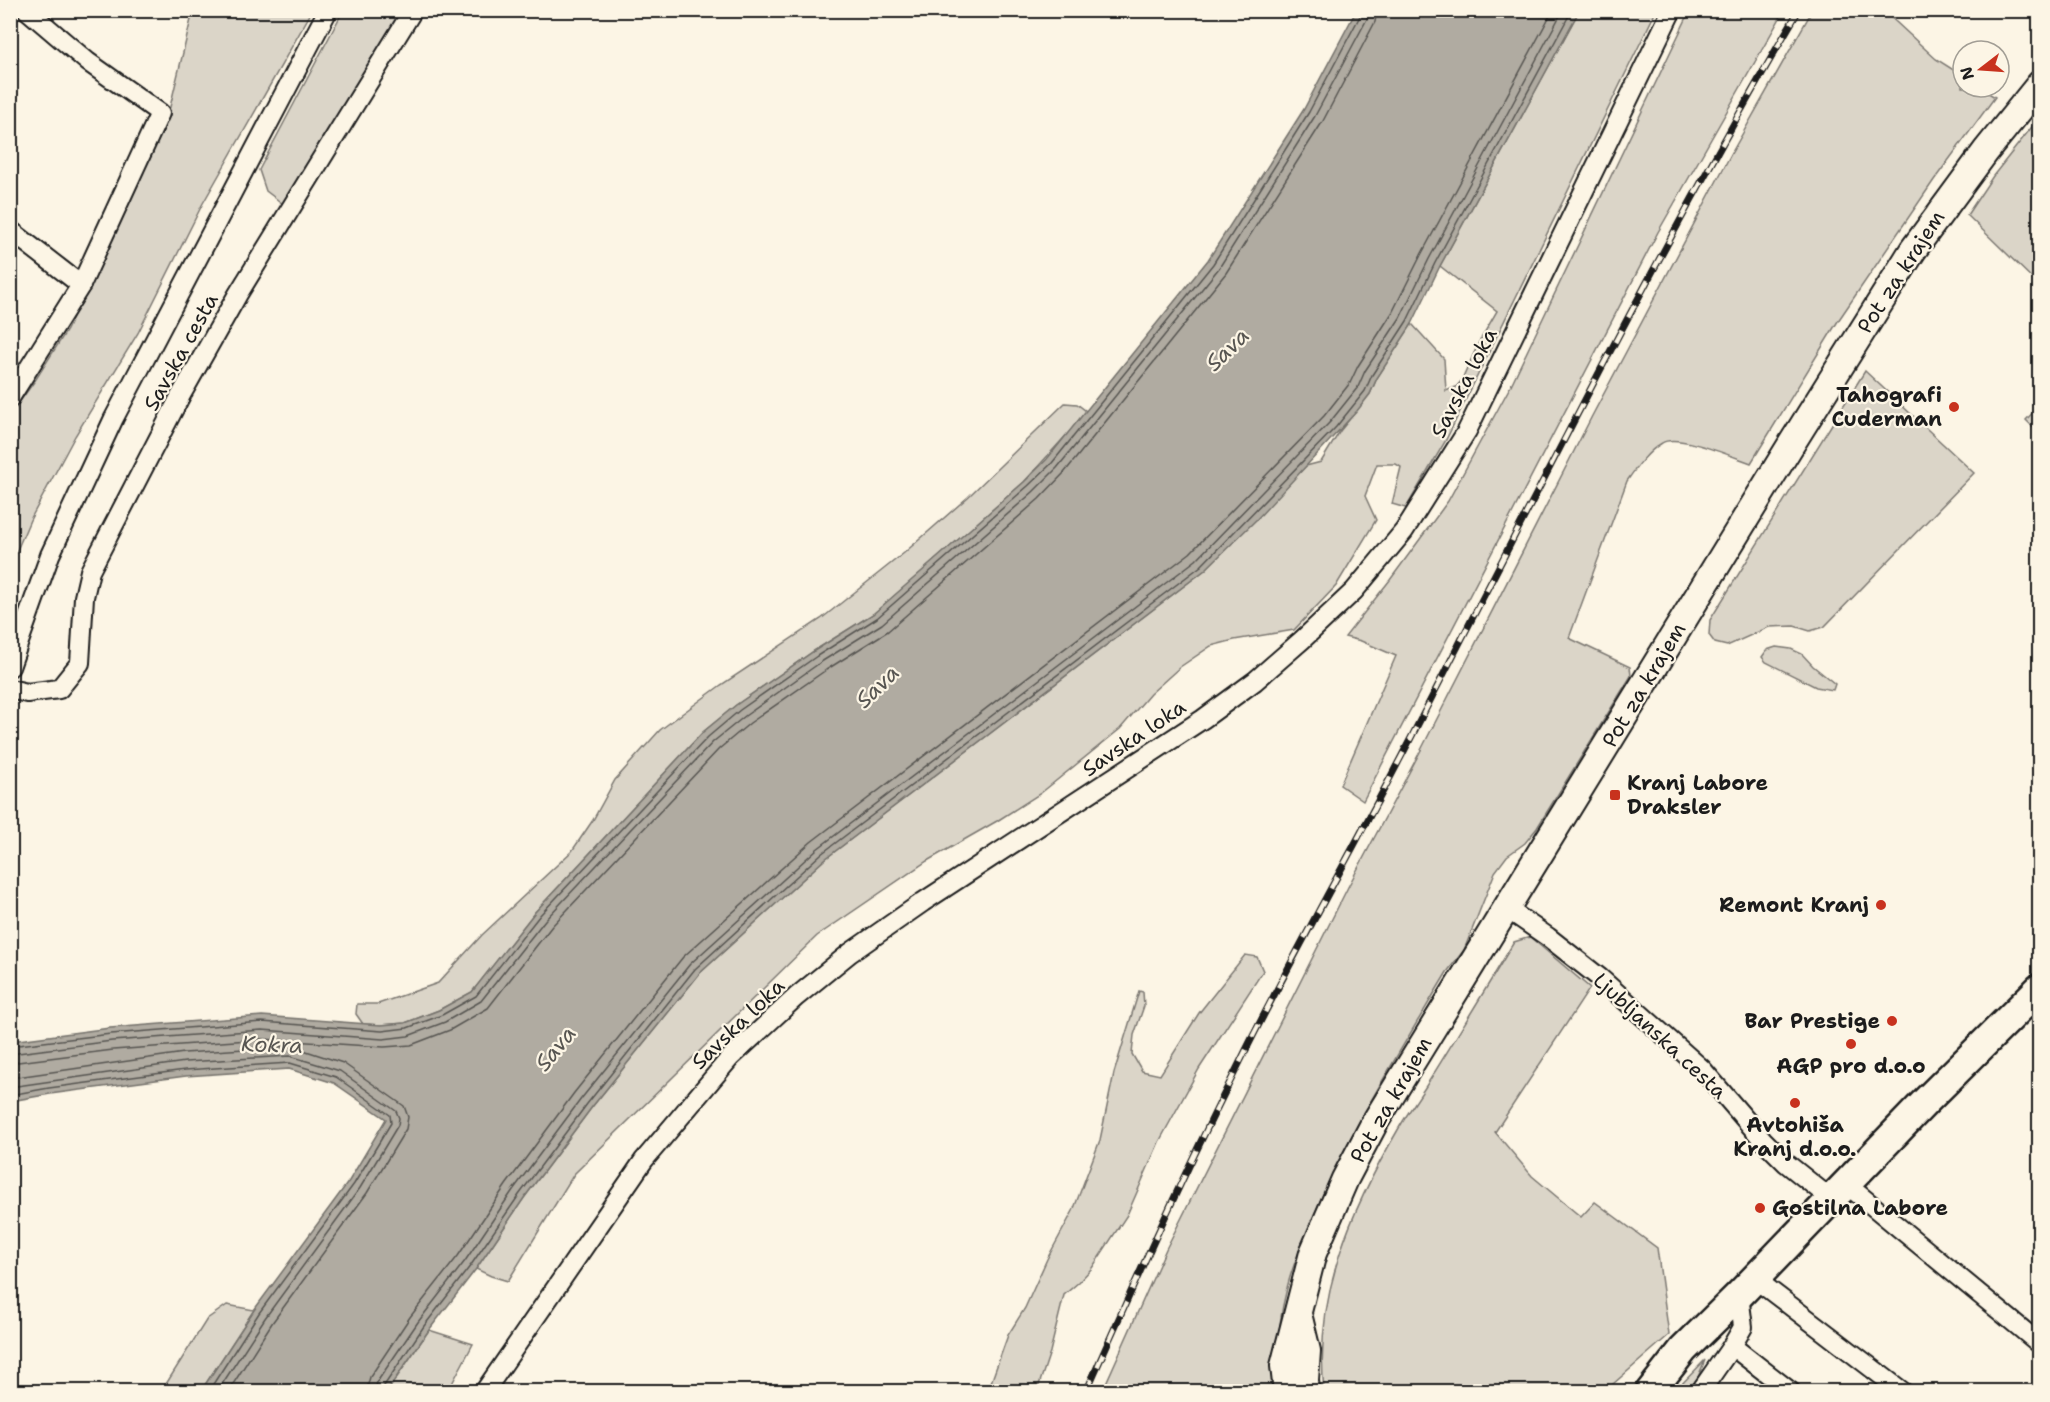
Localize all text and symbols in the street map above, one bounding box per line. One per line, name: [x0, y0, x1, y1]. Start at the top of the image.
north arrow: [1951, 39, 2011, 99]
text: N: [1955, 64, 1979, 82]
street label: Pot za krajem: [1851, 205, 1951, 339]
street label: Savska cesta: [137, 288, 225, 416]
water label: Sava: [1199, 321, 1255, 377]
street label: Savska loka: [1424, 323, 1504, 443]
place label: Tahografi Cuderman: [1831, 381, 1942, 433]
marker: Tahografi Cuderman: [1947, 400, 1961, 414]
street label: Pot za krajem: [1596, 617, 1692, 753]
water label: Sava: [849, 658, 905, 714]
street label: Savska loka: [1077, 693, 1191, 783]
place label: Kranj Labore Draksler: [1627, 769, 1768, 821]
marker: Kranj Labore Draksler: [1608, 788, 1622, 802]
place label: Remont Kranj: [1719, 891, 1869, 919]
marker: Remont Kranj: [1874, 898, 1888, 912]
street label: Ljubljanska cesta: [1587, 967, 1733, 1105]
street label: Savska loka: [685, 972, 791, 1076]
place label: Bar Prestige: [1745, 1007, 1880, 1035]
marker: Bar Prestige: [1885, 1014, 1899, 1028]
water label: Sava: [528, 1020, 582, 1077]
water label: Kokra: [240, 1029, 303, 1060]
street label: Pot za krajem: [1344, 1032, 1438, 1168]
marker: AGP pro d.o.o: [1844, 1037, 1858, 1051]
place label: AGP pro d.o.o: [1776, 1052, 1926, 1080]
marker: Avtohiša Kranj d.o.o.: [1788, 1096, 1802, 1110]
place label: Avtohiša Kranj d.o.o.: [1733, 1111, 1857, 1163]
place label: Gostilna Labore: [1772, 1194, 1948, 1222]
marker: Gostilna Labore: [1753, 1201, 1767, 1215]

